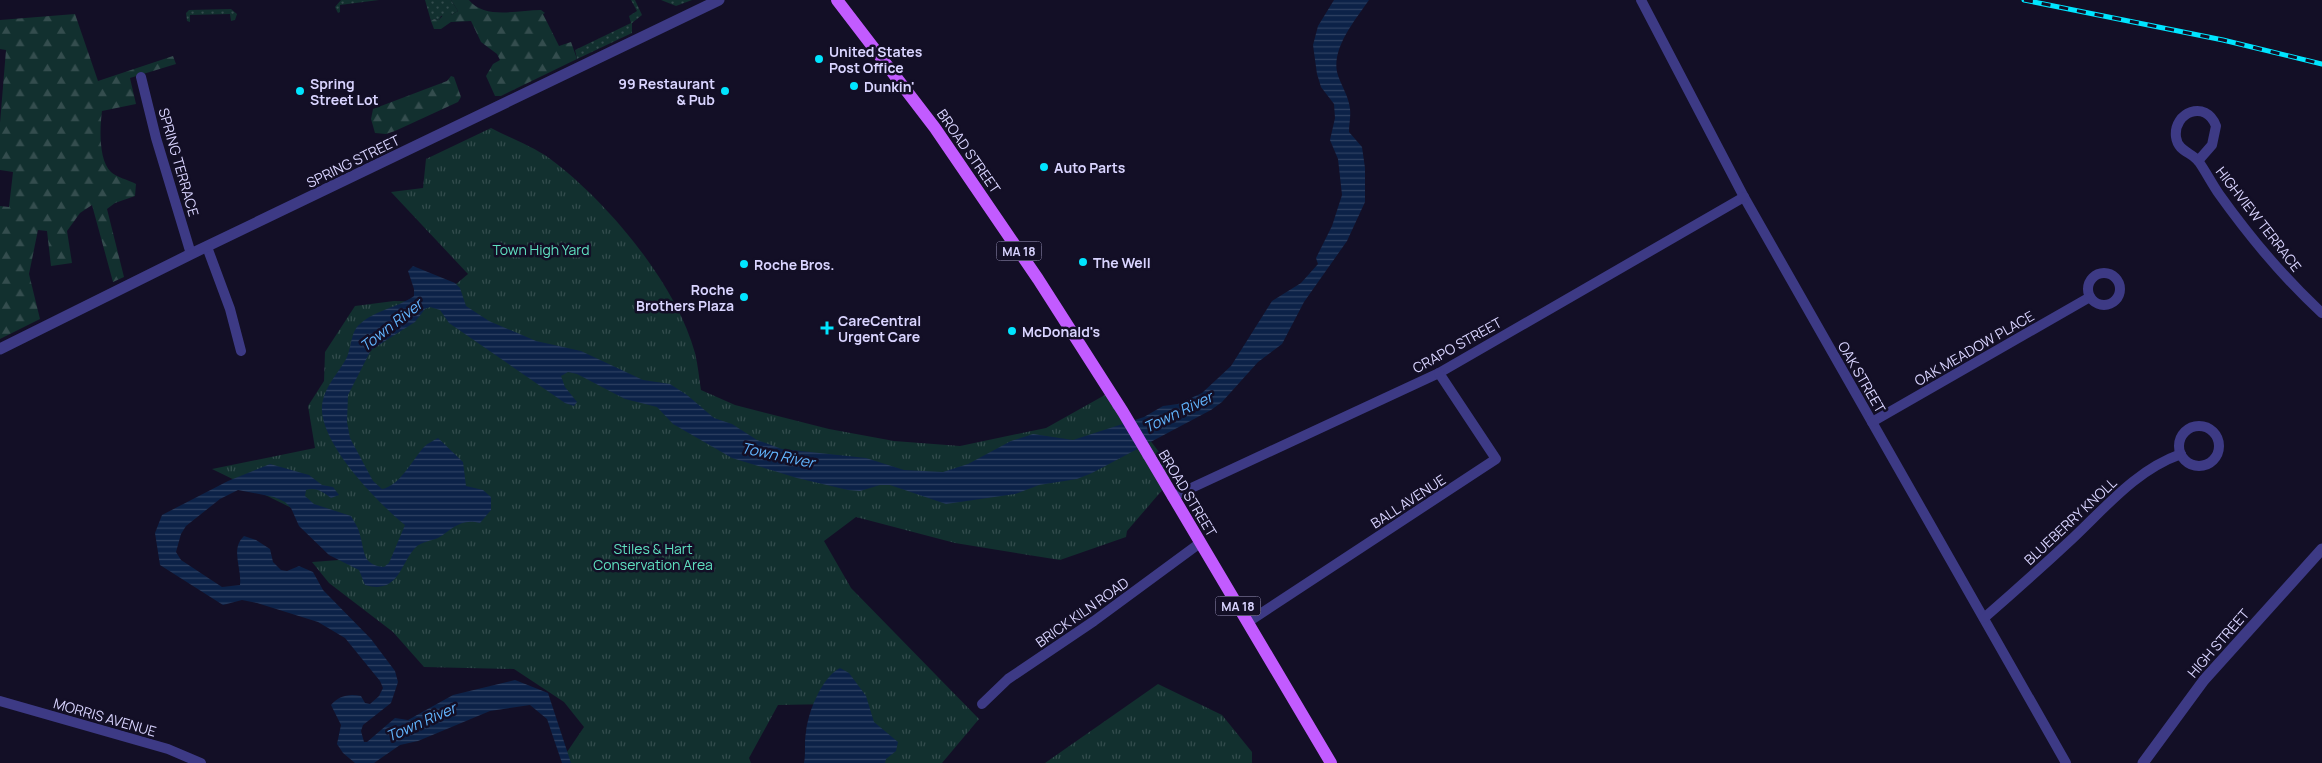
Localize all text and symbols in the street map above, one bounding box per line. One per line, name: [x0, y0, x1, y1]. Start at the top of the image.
place label: United States Post Office: [829, 42, 923, 77]
marker: United States Post Office: [813, 53, 825, 65]
place label: Spring Street Lot: [310, 74, 379, 109]
place label: 99 Restaurant & Pub: [618, 74, 715, 109]
place label: Dunkin': [864, 77, 915, 96]
marker: Dunkin': [848, 80, 860, 92]
marker: Spring Street Lot: [294, 85, 306, 97]
marker: 99 Restaurant & Pub: [719, 85, 731, 97]
street label: BROAD STREET: [933, 105, 1005, 197]
street label: SPRING TERRACE: [154, 106, 204, 218]
street label: SPRING STREET: [303, 130, 403, 192]
place label: Auto Parts: [1054, 158, 1126, 177]
marker: Auto Parts: [1038, 161, 1050, 173]
street label: HIGHVIEW TERRACE: [2212, 163, 2306, 275]
park label: Town High Yard: [493, 240, 590, 259]
road number: MA 18: [996, 242, 1042, 260]
place label: The Well: [1093, 253, 1151, 272]
place label: Roche Bros.: [754, 255, 835, 274]
marker: The Well: [1077, 256, 1089, 268]
marker: Roche Bros.: [738, 258, 750, 270]
place label: Roche Brothers Plaza: [636, 280, 734, 315]
marker: Roche Brothers Plaza: [738, 291, 750, 303]
water label: Town River: [355, 292, 429, 356]
street label: OAK MEADOW PLACE: [1911, 306, 2037, 390]
place label: CareCentral Urgent Care: [838, 311, 921, 346]
street label: CRAPO STREET: [1409, 312, 1506, 377]
marker: CareCentral Urgent Care: [820, 321, 834, 335]
place label: McDonald's: [1022, 322, 1100, 341]
marker: McDonald's: [1006, 325, 1018, 337]
street label: OAK STREET: [1834, 338, 1890, 417]
water label: Town River: [1140, 385, 1218, 438]
water label: Town River: [740, 437, 819, 474]
street label: BROAD STREET: [1155, 446, 1222, 541]
street label: BALL AVENUE: [1367, 470, 1449, 532]
street label: BLUEBERRY KNOLL: [2020, 473, 2120, 569]
park label: Stiles & Hart Conservation Area: [593, 539, 713, 574]
street label: BRICK KILN ROAD: [1032, 573, 1132, 651]
road number: MA 18: [1216, 596, 1260, 616]
street label: HIGH STREET: [2183, 604, 2254, 681]
street label: MORRIS AVENUE: [51, 693, 159, 741]
water label: Town River: [383, 696, 462, 747]

